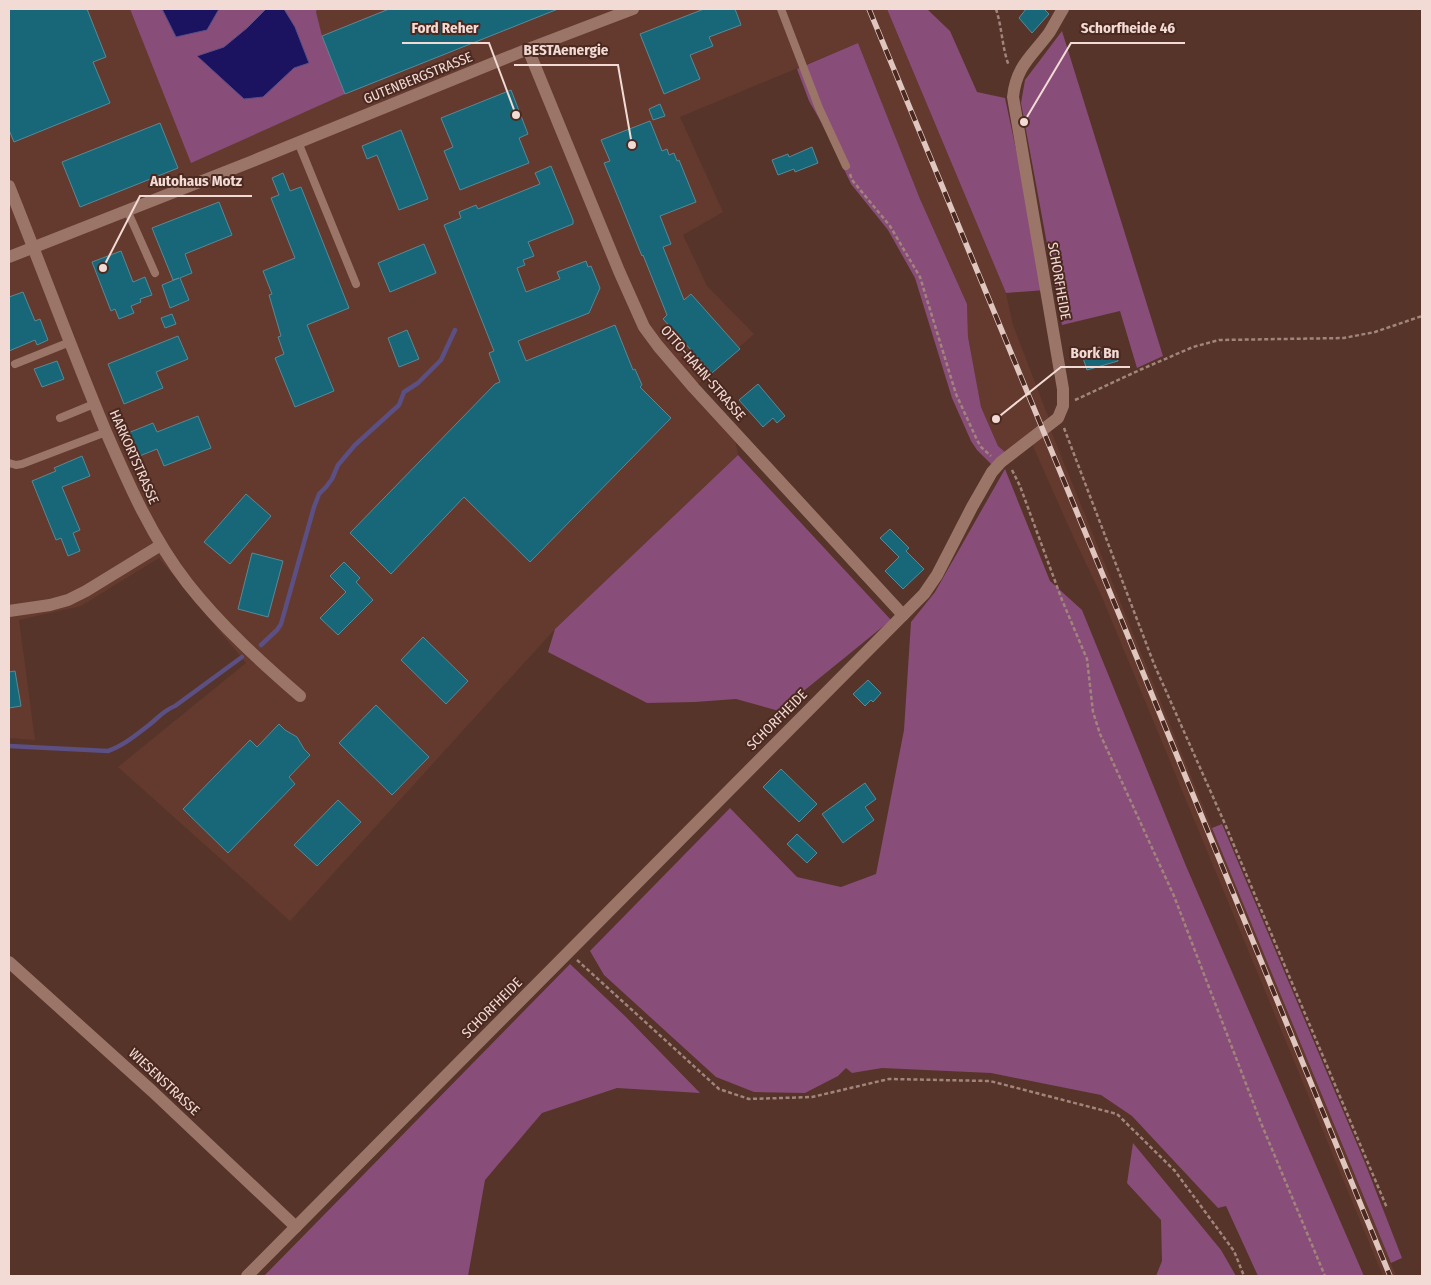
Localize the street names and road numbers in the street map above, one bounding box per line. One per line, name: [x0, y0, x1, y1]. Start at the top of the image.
street label: GUTENBERGSTRASSE: [361, 48, 475, 108]
street label: SCHORFHEIDE: [1044, 241, 1074, 322]
street label: OTTO-HAHN-STRASSE: [657, 322, 749, 424]
street label: HARKORTSTRASSE: [106, 407, 163, 507]
street label: SCHORFHEIDE: [743, 686, 811, 754]
street label: SCHORFHEIDE: [458, 974, 526, 1042]
street label: WIESENSTRASSE: [125, 1045, 203, 1120]

